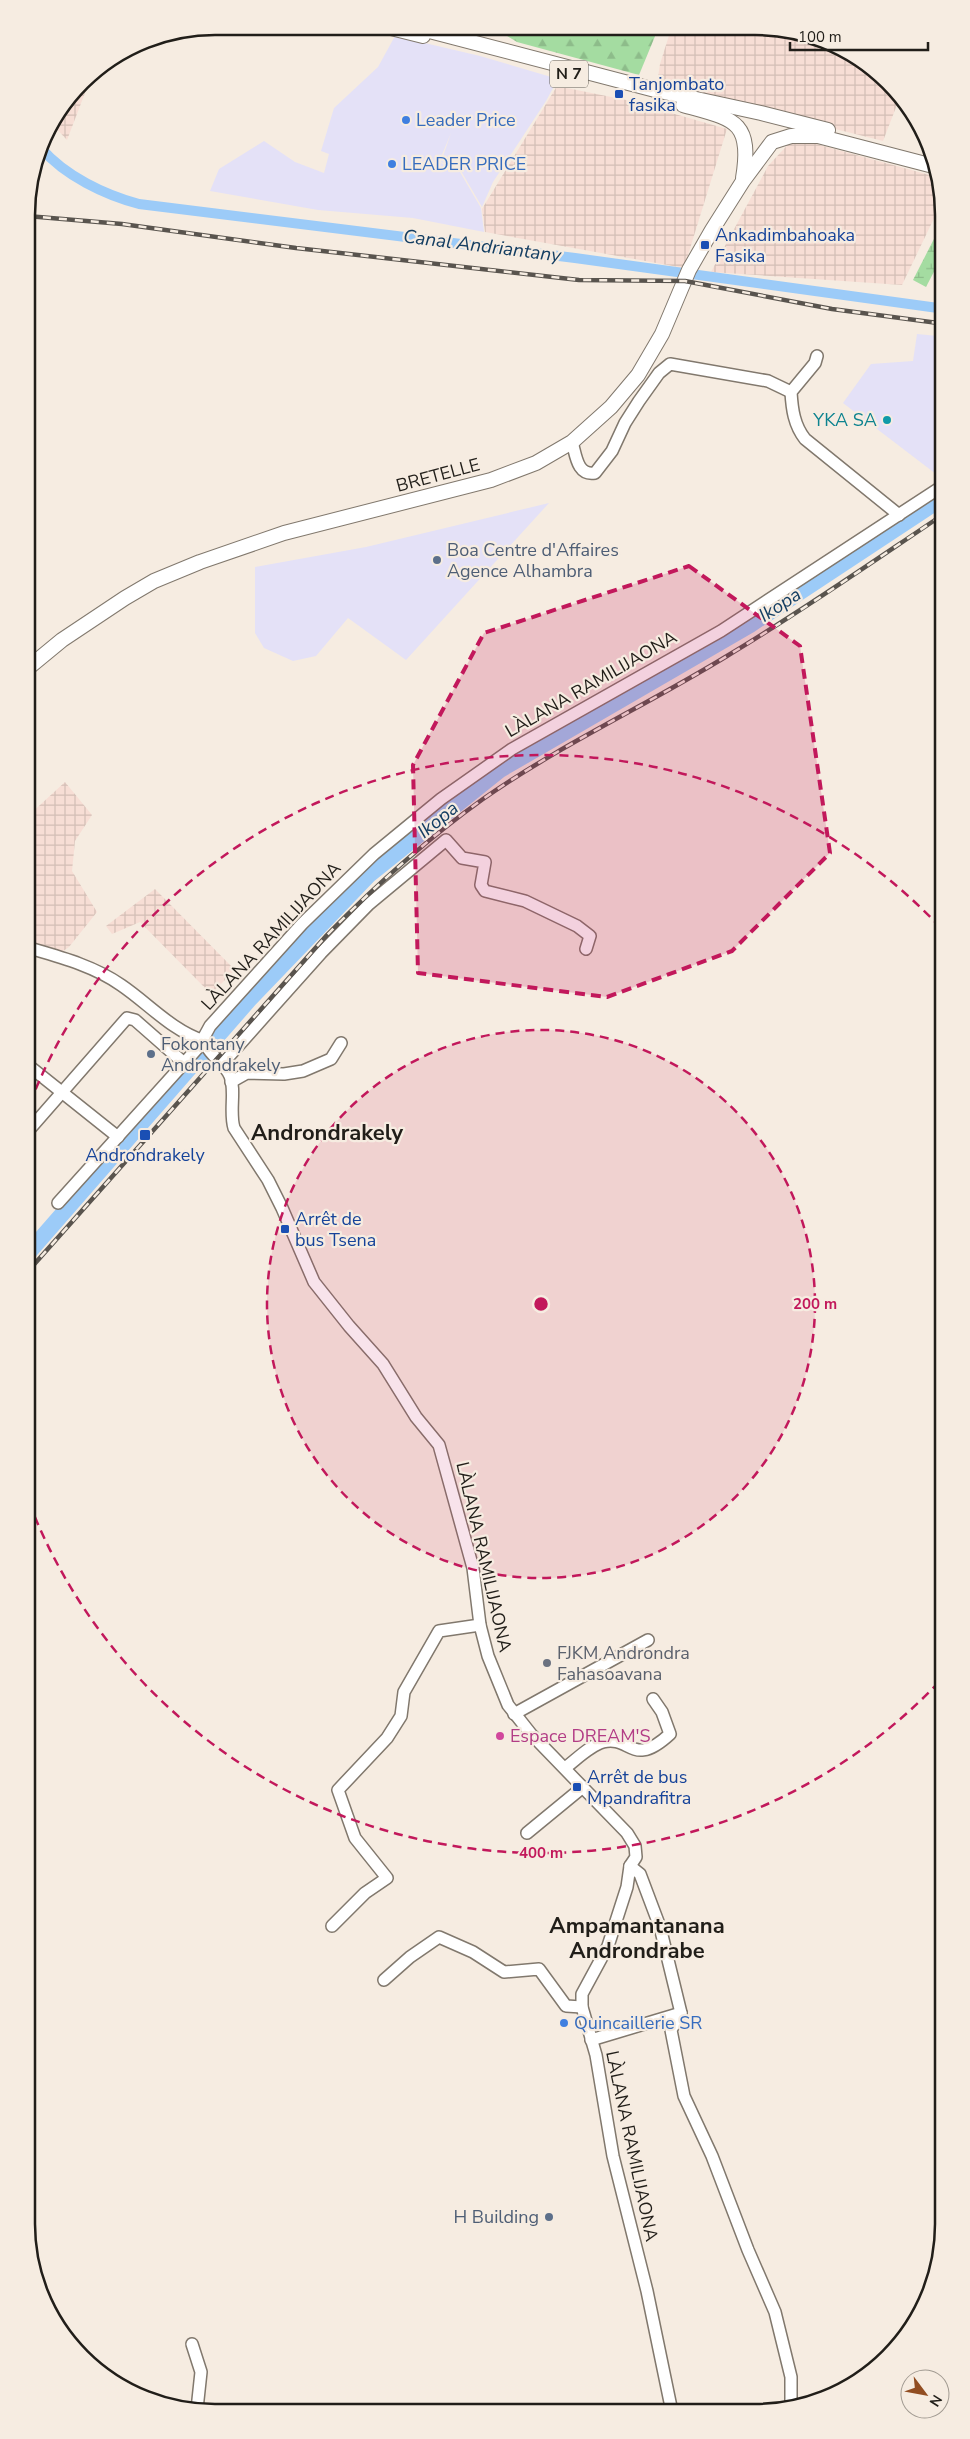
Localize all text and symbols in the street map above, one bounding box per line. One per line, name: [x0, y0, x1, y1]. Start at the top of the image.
scale bar: [790, 20, 928, 52]
text: 100 m: [798, 27, 842, 47]
road number: N 7: [550, 61, 588, 88]
place label: Tanjombato fasika: [629, 72, 724, 117]
marker: Tanjombato fasika: [613, 88, 625, 100]
place label: Leader Price: [416, 108, 516, 132]
marker: Leader Price: [400, 114, 412, 126]
place label: LEADER PRICE: [402, 152, 526, 176]
marker: LEADER PRICE: [386, 158, 398, 170]
water label: Canal Andriantany: [402, 223, 564, 269]
place label: Ankadimbahoaka Fasika: [715, 223, 855, 268]
marker: Ankadimbahoaka Fasika: [699, 239, 711, 251]
place label: YKA SA: [812, 408, 877, 432]
marker: YKA SA: [881, 414, 893, 426]
street label: BRETELLE: [393, 452, 483, 498]
place label: Boa Centre d'Affaires Agence Alhambra: [447, 538, 619, 583]
marker: Boa Centre d'Affaires Agence Alhambra: [431, 554, 443, 566]
water label: Ikopa: [754, 582, 806, 628]
street label: LÀLANA RAMILIJAONA: [501, 625, 681, 743]
water label: Ikopa: [412, 795, 464, 845]
street label: LÀLANA RAMILIJAONA: [196, 857, 346, 1015]
place label: Fokontany Androndrakely: [161, 1032, 281, 1077]
marker: Fokontany Androndrakely: [145, 1048, 157, 1060]
district label: Androndrakely: [251, 1118, 403, 1148]
marker: Androndrakely: [138, 1128, 152, 1142]
place label: Androndrakely: [85, 1143, 206, 1167]
place label: Arrêt de bus Tsena: [295, 1207, 376, 1252]
marker: Arrêt de bus Tsena: [279, 1223, 291, 1235]
text: 200 m: [793, 1294, 837, 1314]
centre of rings: [532, 1295, 550, 1313]
street label: LÀLANA RAMILIJAONA: [450, 1460, 518, 1654]
place label: FJKM Androndra Fahasoavana: [557, 1641, 690, 1686]
marker: FJKM Androndra Fahasoavana: [541, 1657, 553, 1669]
place label: Espace DREAM'S: [510, 1724, 651, 1748]
marker: Espace DREAM'S: [494, 1730, 506, 1742]
place label: Arrêt de bus Mpandrafitra: [587, 1765, 691, 1810]
marker: Arrêt de bus Mpandrafitra: [571, 1781, 583, 1793]
text: 400 m: [519, 1843, 563, 1863]
district label: Ampamantanana Androndrabe: [549, 1911, 725, 1966]
place label: Quincaillerie SR: [574, 2011, 702, 2035]
marker: Quincaillerie SR: [558, 2017, 570, 2029]
street label: LÀLANA RAMILIJAONA: [600, 2048, 664, 2244]
place label: H Building: [454, 2205, 539, 2229]
marker: H Building: [543, 2211, 555, 2223]
north arrow: [900, 2369, 950, 2419]
text: N: [925, 2391, 946, 2410]

